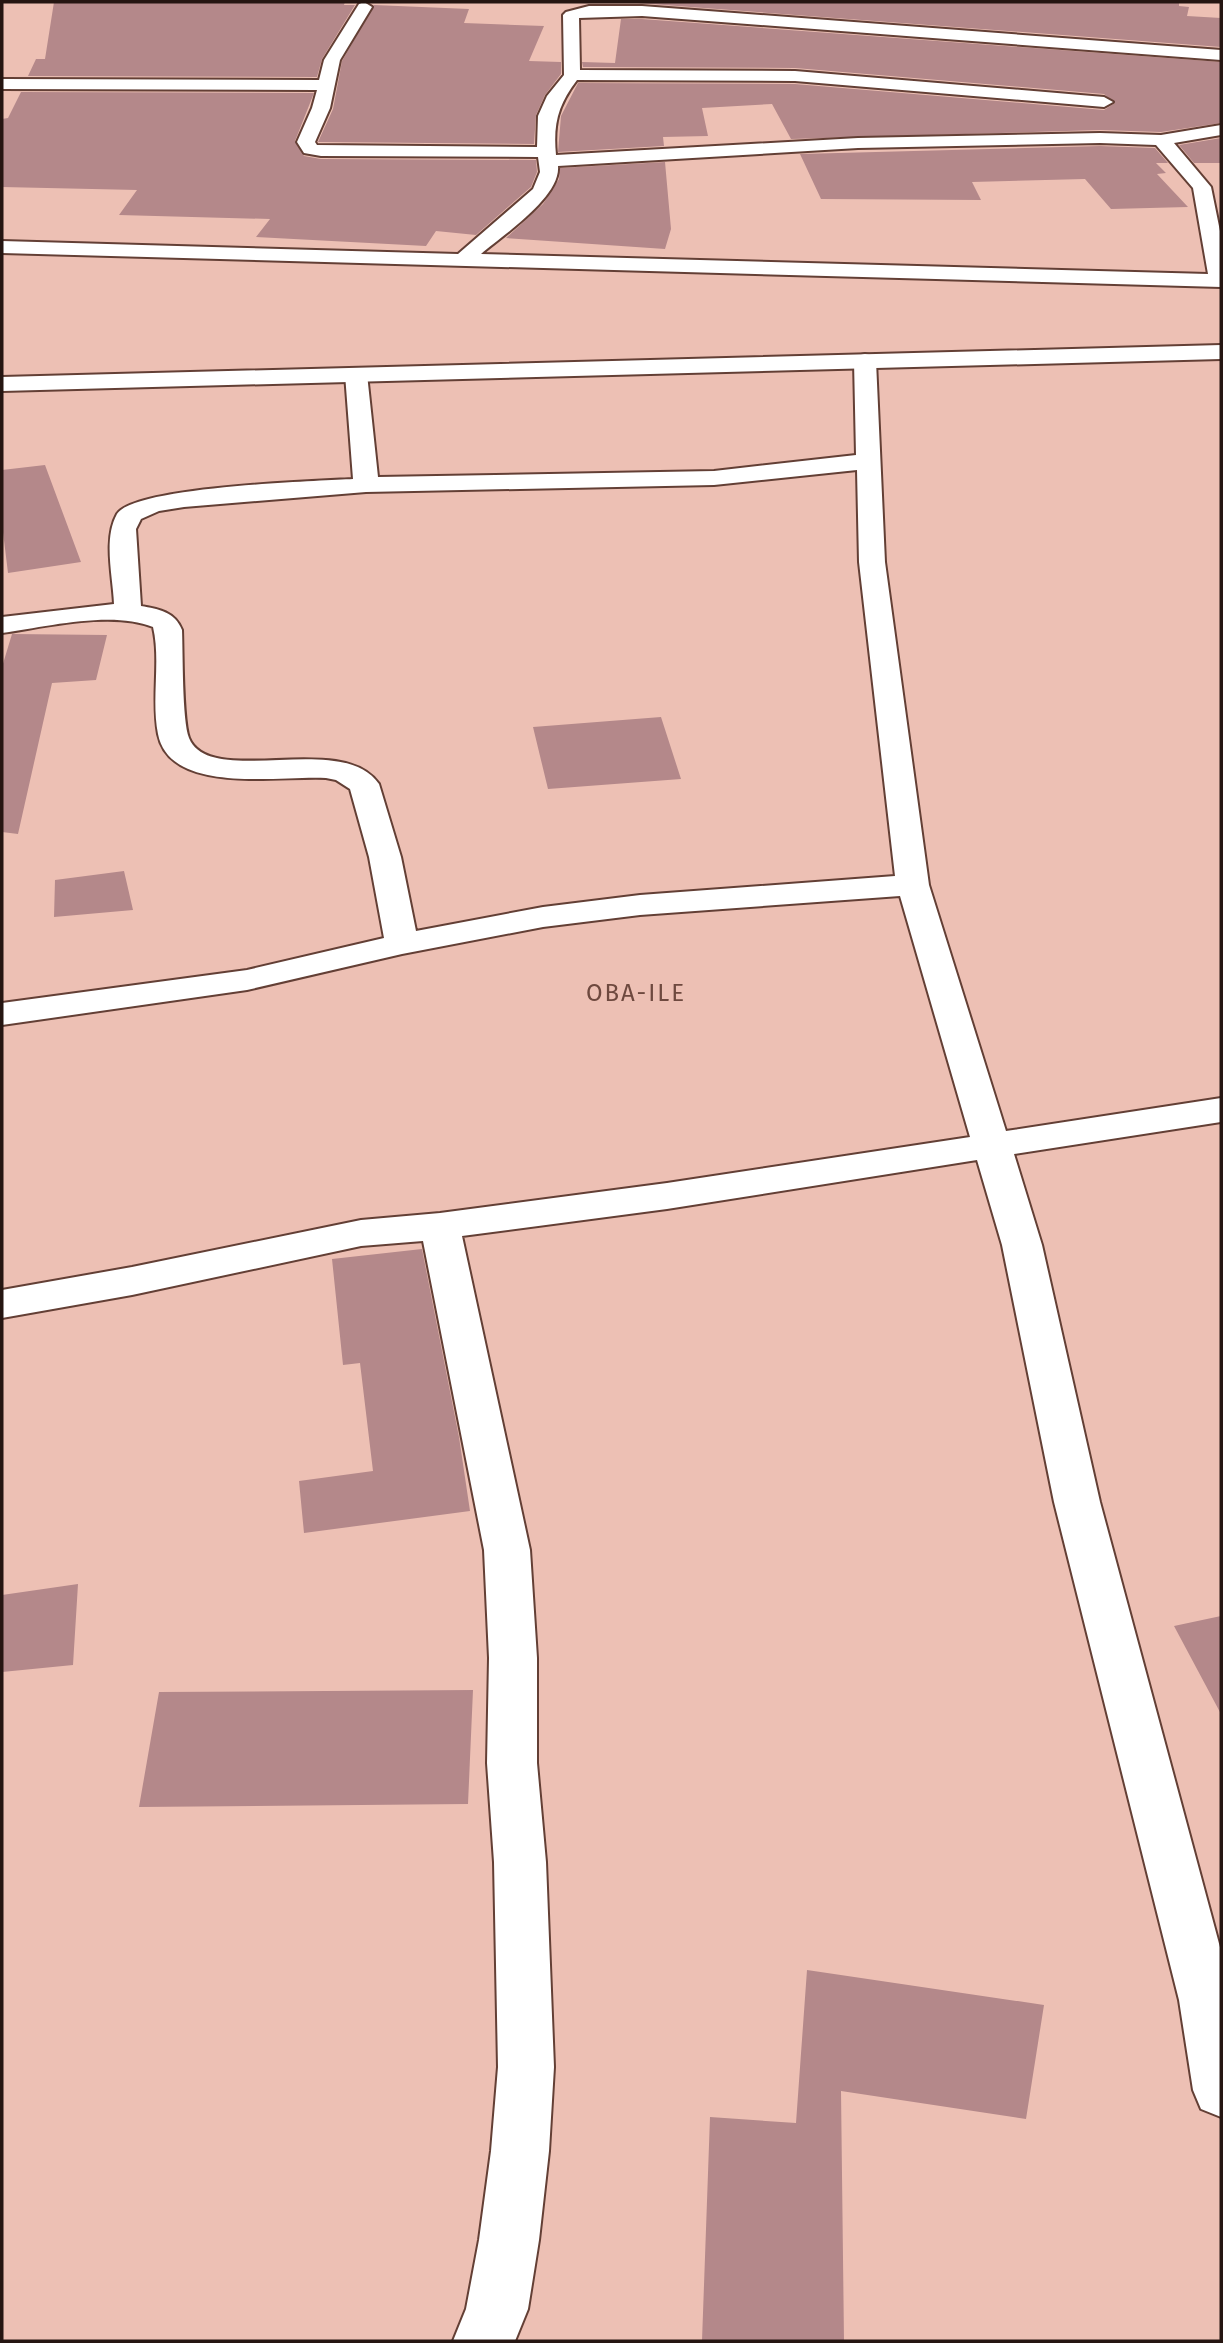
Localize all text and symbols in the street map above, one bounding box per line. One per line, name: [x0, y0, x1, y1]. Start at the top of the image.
district label: OBA-ILE: [586, 979, 686, 1007]

